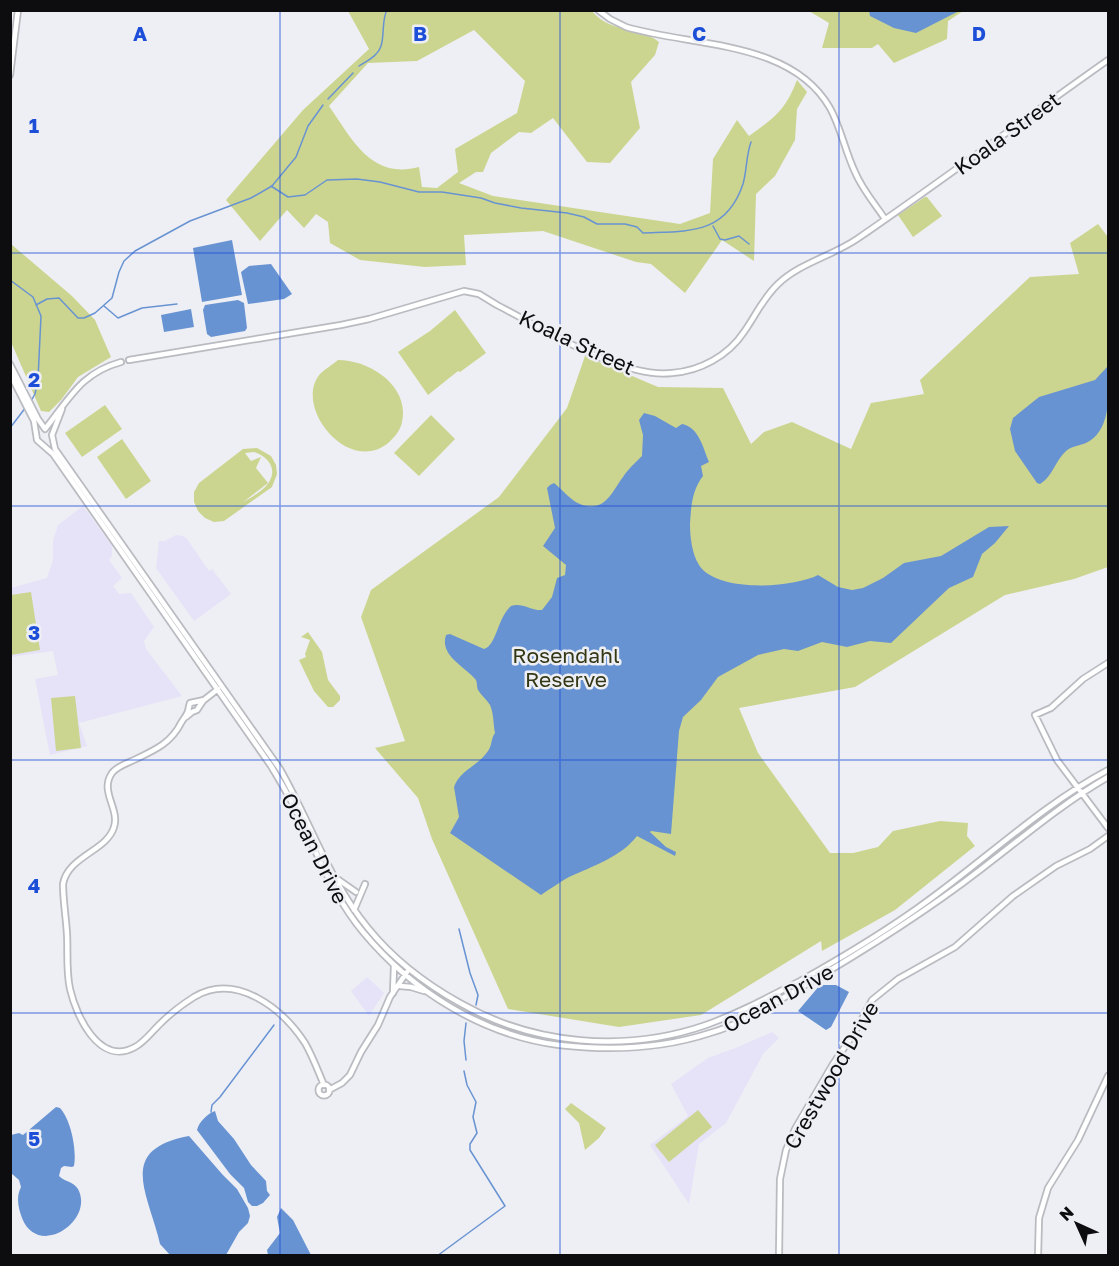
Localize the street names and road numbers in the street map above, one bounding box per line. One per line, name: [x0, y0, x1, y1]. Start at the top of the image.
street label: Koala Street: [949, 86, 1065, 180]
street label: Koala Street: [515, 304, 639, 380]
street label: Ocean Drive: [276, 788, 354, 908]
street label: Ocean Drive: [718, 958, 838, 1038]
street label: Crestwood Drive: [778, 996, 884, 1154]

